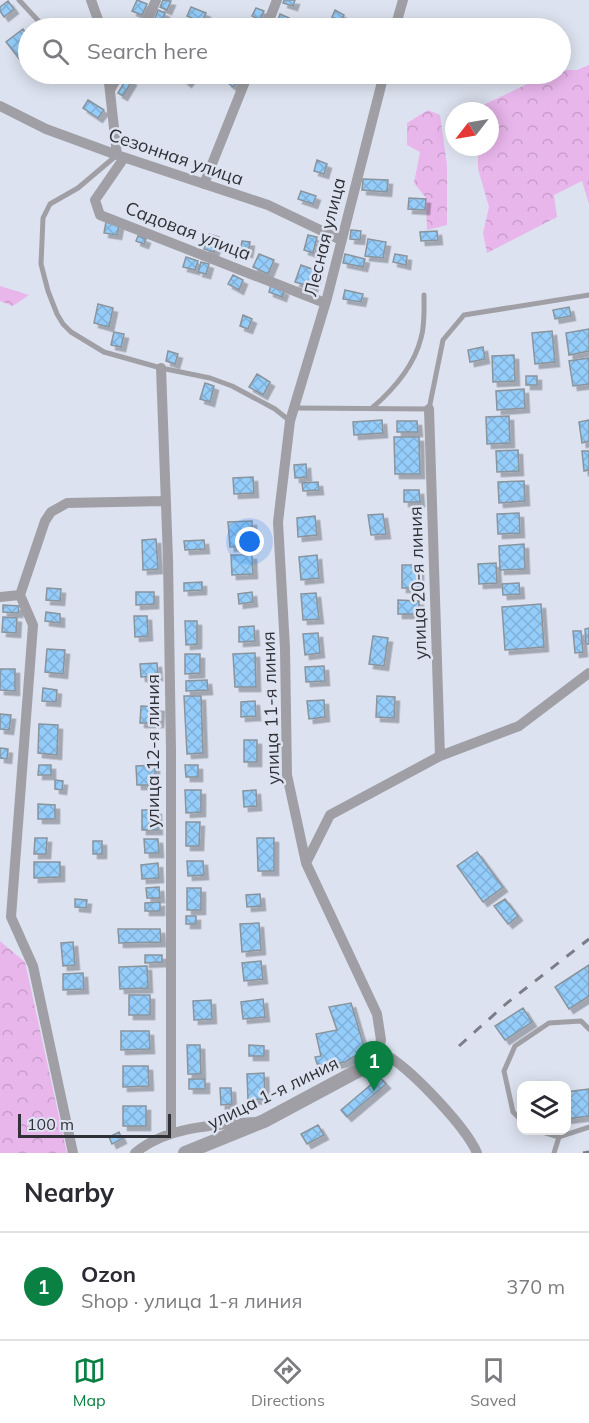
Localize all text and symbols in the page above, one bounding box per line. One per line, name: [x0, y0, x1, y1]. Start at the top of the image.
search box: [18, 18, 571, 84]
icon: search: [39, 35, 72, 68]
text: Search here: [87, 37, 208, 65]
north arrow: [445, 102, 499, 156]
street label: Сезонная улица: [106, 123, 247, 190]
street label: Лесная улица: [299, 175, 350, 299]
street label: Садовая улица: [122, 196, 254, 265]
street label: улица 20-я линия: [403, 506, 432, 660]
your location: [235, 527, 264, 556]
street label: улица 11-я линия: [256, 631, 285, 785]
street label: улица 12-я линия: [141, 674, 164, 828]
pin: 1: [354, 1042, 394, 1091]
street label: улица 1-я линия: [204, 1051, 342, 1134]
map controls: [517, 1081, 571, 1135]
button: layers: [517, 1081, 571, 1135]
scale bar: [18, 1111, 171, 1138]
text: 100 m: [27, 1114, 74, 1134]
text: Nearby: [24, 1176, 114, 1209]
text: Ozon: [81, 1260, 136, 1288]
text: 1: [38, 1274, 50, 1299]
text: 370 m: [506, 1274, 565, 1299]
text: Shop · улица 1-я линия: [81, 1288, 302, 1313]
tab: Map: [73, 1354, 106, 1410]
tab: Directions: [251, 1354, 325, 1410]
tab: Saved: [470, 1354, 516, 1410]

